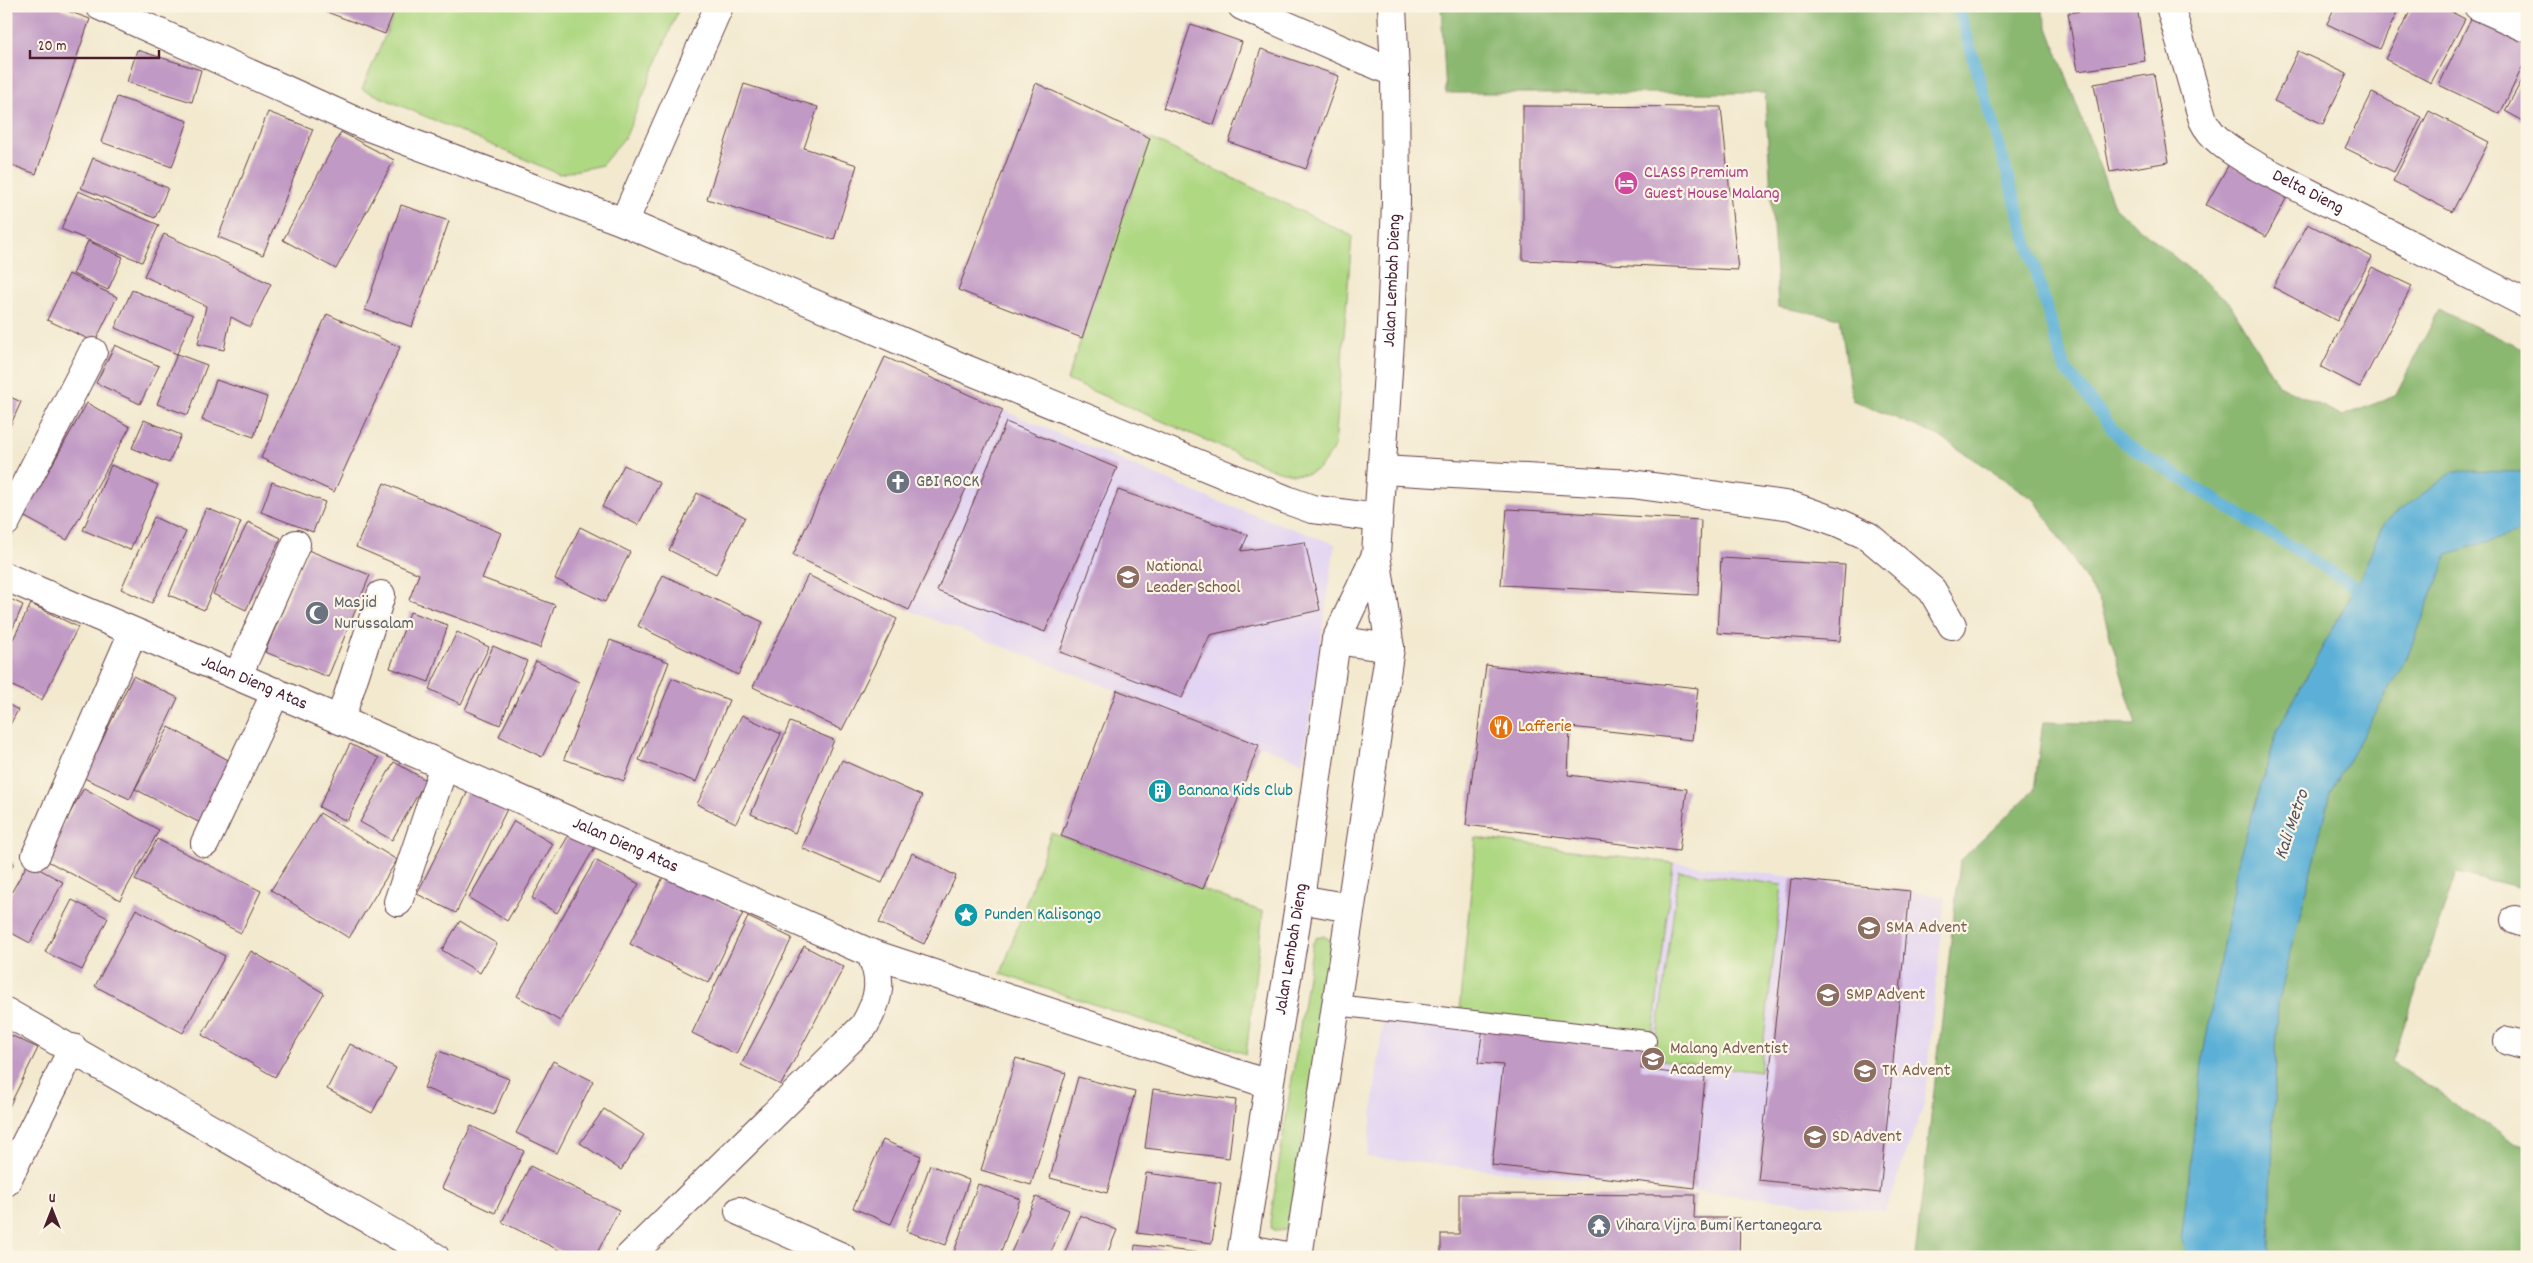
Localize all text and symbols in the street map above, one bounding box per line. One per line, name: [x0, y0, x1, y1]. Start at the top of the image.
scale bar: [30, 28, 159, 60]
text: 20 m: [38, 36, 66, 58]
place label: CLASS Premium Guest House Malang: [1644, 161, 1780, 207]
street label: Delta Dieng: [2268, 164, 2348, 221]
hotel icon: CLASS Premium Guest House Malang: [1613, 170, 1639, 196]
street label: Jalan Lembah Dieng: [1377, 213, 1408, 348]
church icon: GBI ROCK: [885, 469, 911, 495]
place label: GBI ROCK: [916, 470, 980, 495]
place label: National Leader School: [1146, 555, 1241, 601]
school or university icon: National Leader School: [1115, 564, 1141, 590]
place label: Masjid Nurussalam: [334, 591, 414, 637]
mosque icon: Masjid Nurussalam: [304, 600, 330, 626]
street label: Jalan Dieng Atas: [197, 649, 311, 717]
restaurant icon: Lafferie: [1488, 714, 1514, 740]
place label: Lafferie: [1518, 715, 1572, 740]
building icon: Banana Kids Club: [1147, 778, 1173, 804]
place label: Banana Kids Club: [1178, 779, 1293, 804]
water label: Kali Metro: [2269, 785, 2318, 863]
street label: Jalan Dieng Atas: [568, 811, 682, 880]
street label: Jalan Lembah Dieng: [1269, 882, 1315, 1017]
place icon: Punden Kalisongo: [953, 902, 979, 928]
place label: Punden Kalisongo: [984, 903, 1101, 928]
school or university icon: SMA Advent: [1856, 915, 1882, 941]
place label: SMA Advent: [1886, 916, 1967, 941]
school or university icon: SMP Advent: [1815, 982, 1841, 1008]
place label: SMP Advent: [1846, 983, 1926, 1008]
place label: Malang Adventist Academy: [1670, 1037, 1789, 1083]
school or university icon: Malang Adventist Academy: [1640, 1046, 1666, 1072]
school or university icon: TK Advent: [1852, 1058, 1878, 1084]
place label: TK Advent: [1882, 1059, 1951, 1084]
school or university icon: SD Advent: [1802, 1124, 1828, 1150]
place label: SD Advent: [1832, 1125, 1902, 1150]
north arrow: [28, 1186, 78, 1236]
text: U: [49, 1189, 56, 1209]
temple icon: Vihara Vijra Bumi Kertanegara: [1586, 1213, 1612, 1239]
place label: Vihara Vijra Bumi Kertanegara: [1616, 1214, 1822, 1239]

